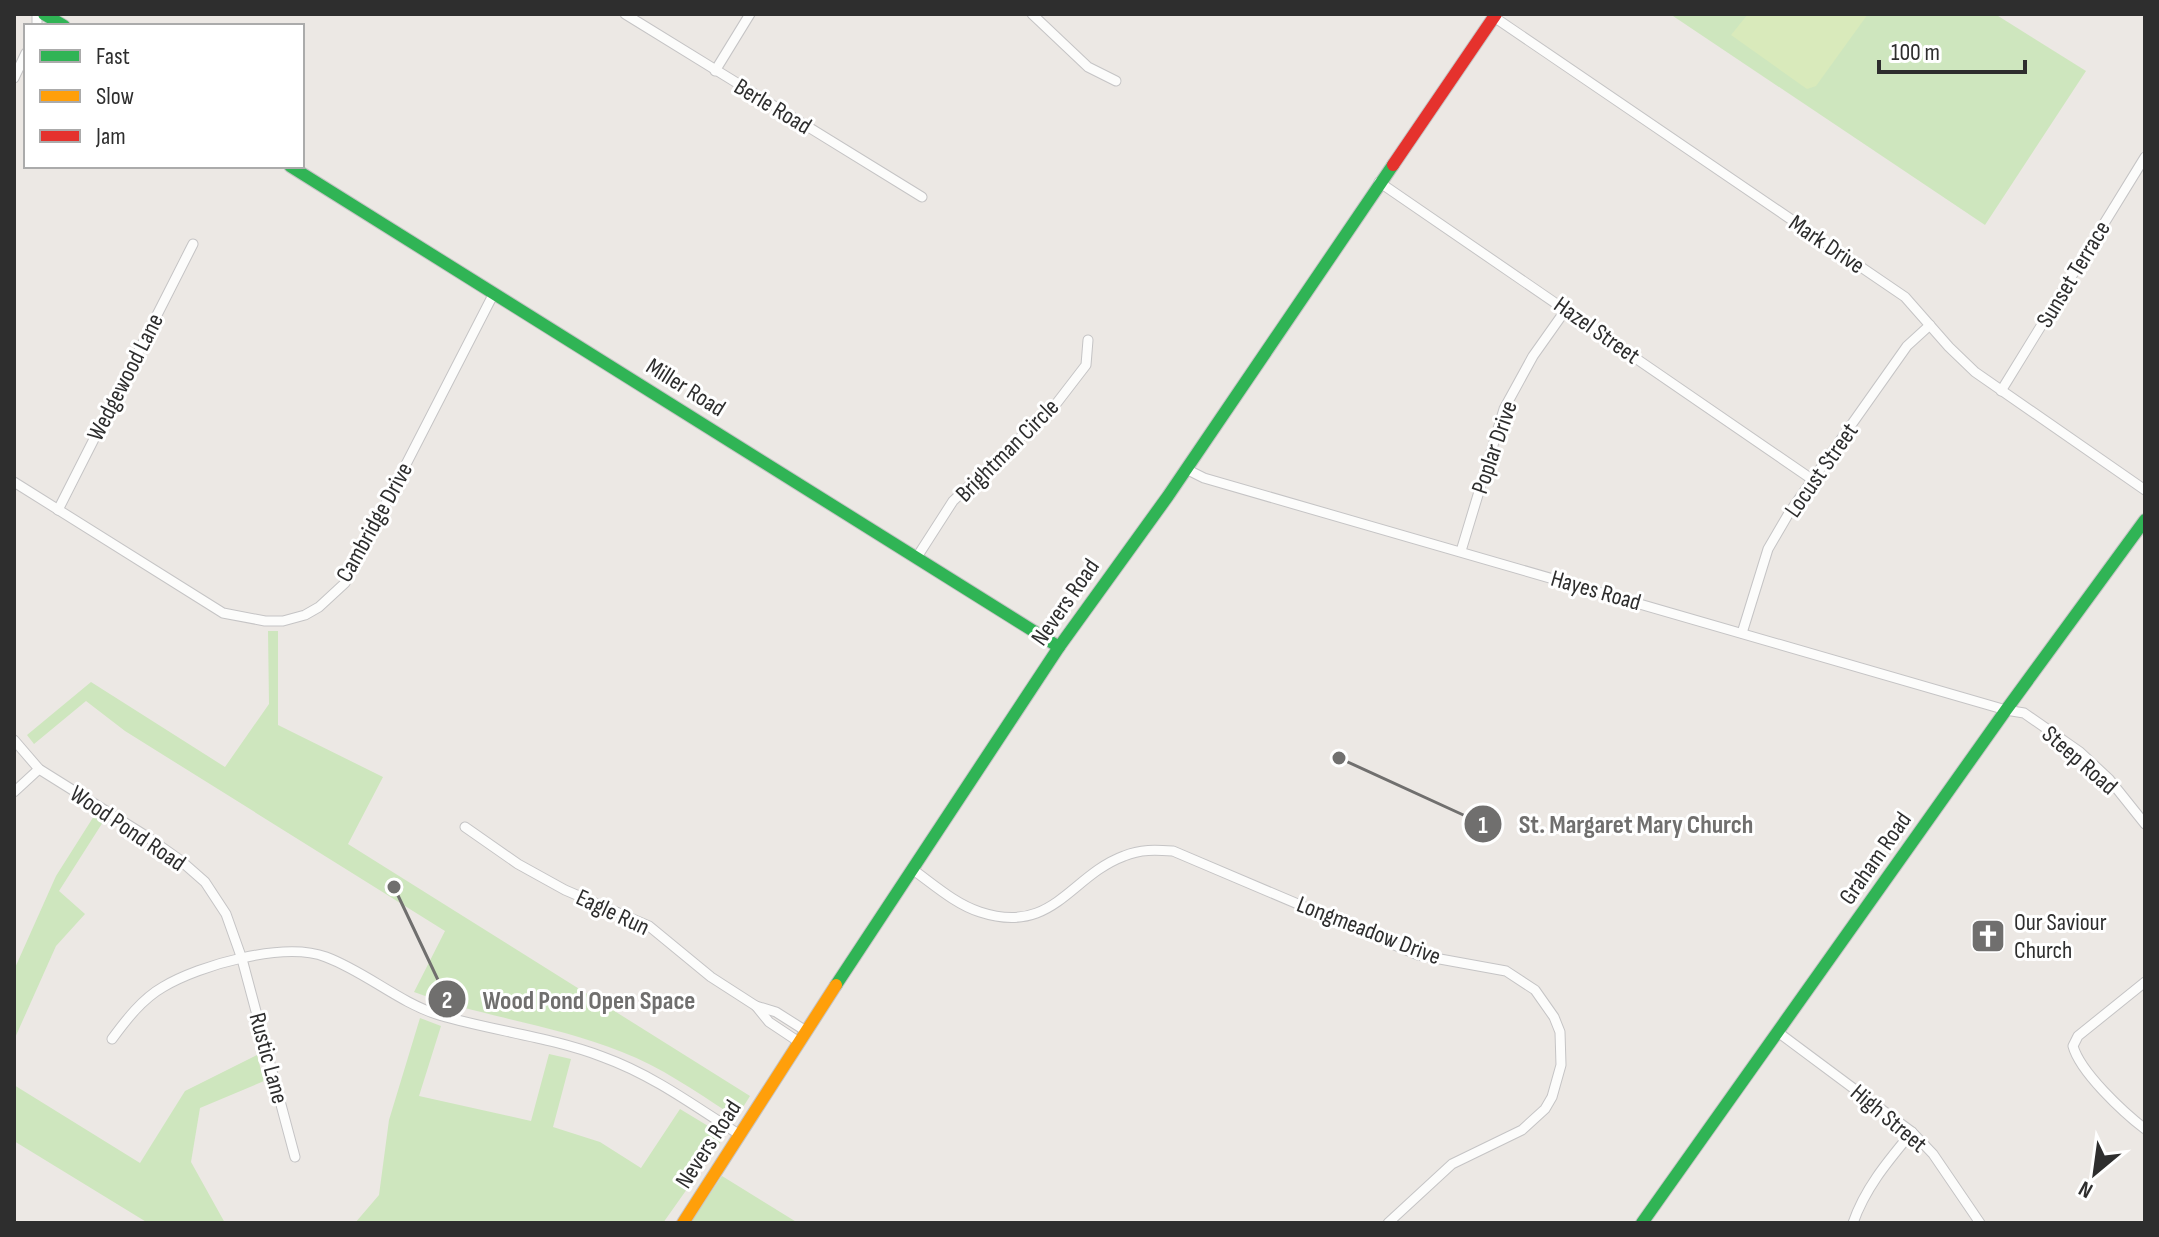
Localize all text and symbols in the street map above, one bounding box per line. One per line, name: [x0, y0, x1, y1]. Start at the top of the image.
legend: [24, 24, 304, 168]
scale bar: [1879, 24, 2025, 74]
text: 100 m: [1891, 38, 1940, 67]
text: Fast: [96, 42, 130, 71]
street label: Berle Road: [729, 72, 817, 141]
text: Slow: [96, 82, 134, 111]
text: Jam: [95, 122, 126, 151]
street label: Mark Drive: [1783, 209, 1870, 280]
street label: Sunset Terrace: [2030, 216, 2117, 333]
street label: Hazel Street: [1548, 290, 1645, 370]
street label: Wedgewood Lane: [81, 309, 170, 446]
street label: Miller Road: [641, 352, 731, 423]
street label: Brightman Circle: [950, 393, 1065, 508]
street label: Poplar Drive: [1465, 397, 1524, 497]
street label: Locust Street: [1778, 417, 1864, 523]
street label: Cambridge Drive: [330, 457, 419, 587]
street label: Nevers Road: [1025, 553, 1106, 651]
street label: Hayes Road: [1547, 564, 1644, 617]
street label: Steep Road: [2036, 720, 2123, 801]
street label: Wood Pond Road: [64, 779, 191, 878]
callout: St. Margaret Mary Church: [1463, 799, 1769, 849]
street label: Graham Road: [1833, 806, 1918, 910]
text: St. Margaret Mary Church: [1519, 810, 1753, 841]
text: 1: [1478, 811, 1488, 840]
street label: Eagle Run: [571, 883, 654, 942]
street label: Longmeadow Drive: [1293, 890, 1445, 971]
place label: Our Saviour Church: [2014, 908, 2107, 965]
church icon: Our Saviour Church: [1969, 917, 2007, 955]
callout: Wood Pond Open Space: [427, 974, 712, 1024]
text: 2: [442, 986, 452, 1015]
text: Wood Pond Open Space: [483, 986, 695, 1017]
street label: Rustic Lane: [242, 1009, 295, 1107]
street label: High Street: [1845, 1078, 1933, 1159]
street label: Nevers Road: [669, 1095, 748, 1194]
north arrow: [2055, 1133, 2135, 1213]
text: N: [2074, 1175, 2098, 1204]

